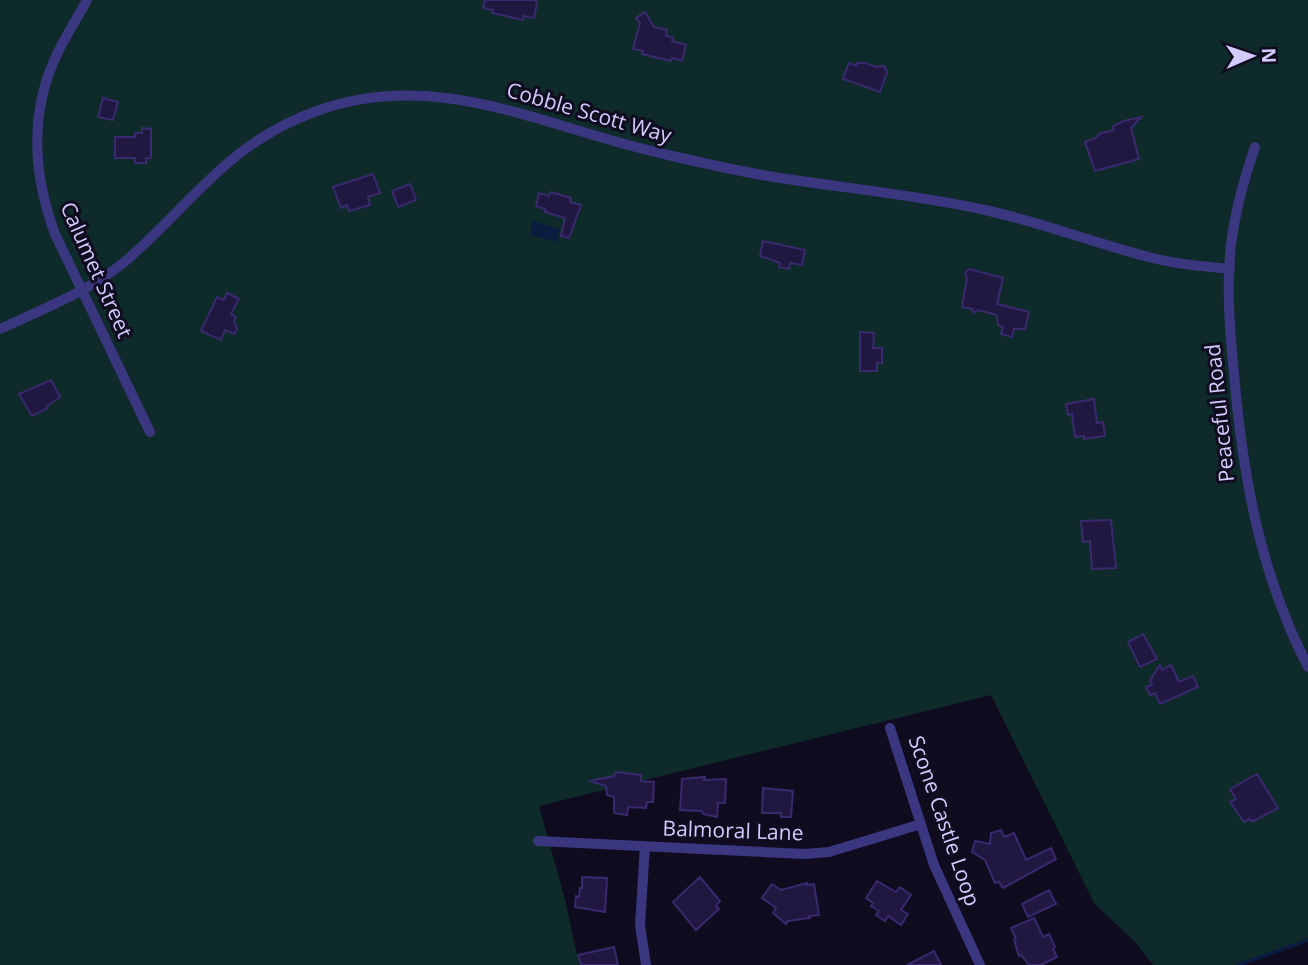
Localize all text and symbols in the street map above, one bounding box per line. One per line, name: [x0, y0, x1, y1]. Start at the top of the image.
north arrow: [1217, 21, 1287, 91]
text: N: [1256, 47, 1282, 64]
street label: Cobble Scott Way: [504, 75, 675, 149]
street label: Calumet Street: [54, 197, 139, 342]
street label: Peaceful Road: [1198, 343, 1240, 484]
street label: Scone Castle Loop: [903, 732, 987, 910]
street label: Balmoral Lane: [662, 814, 804, 846]

